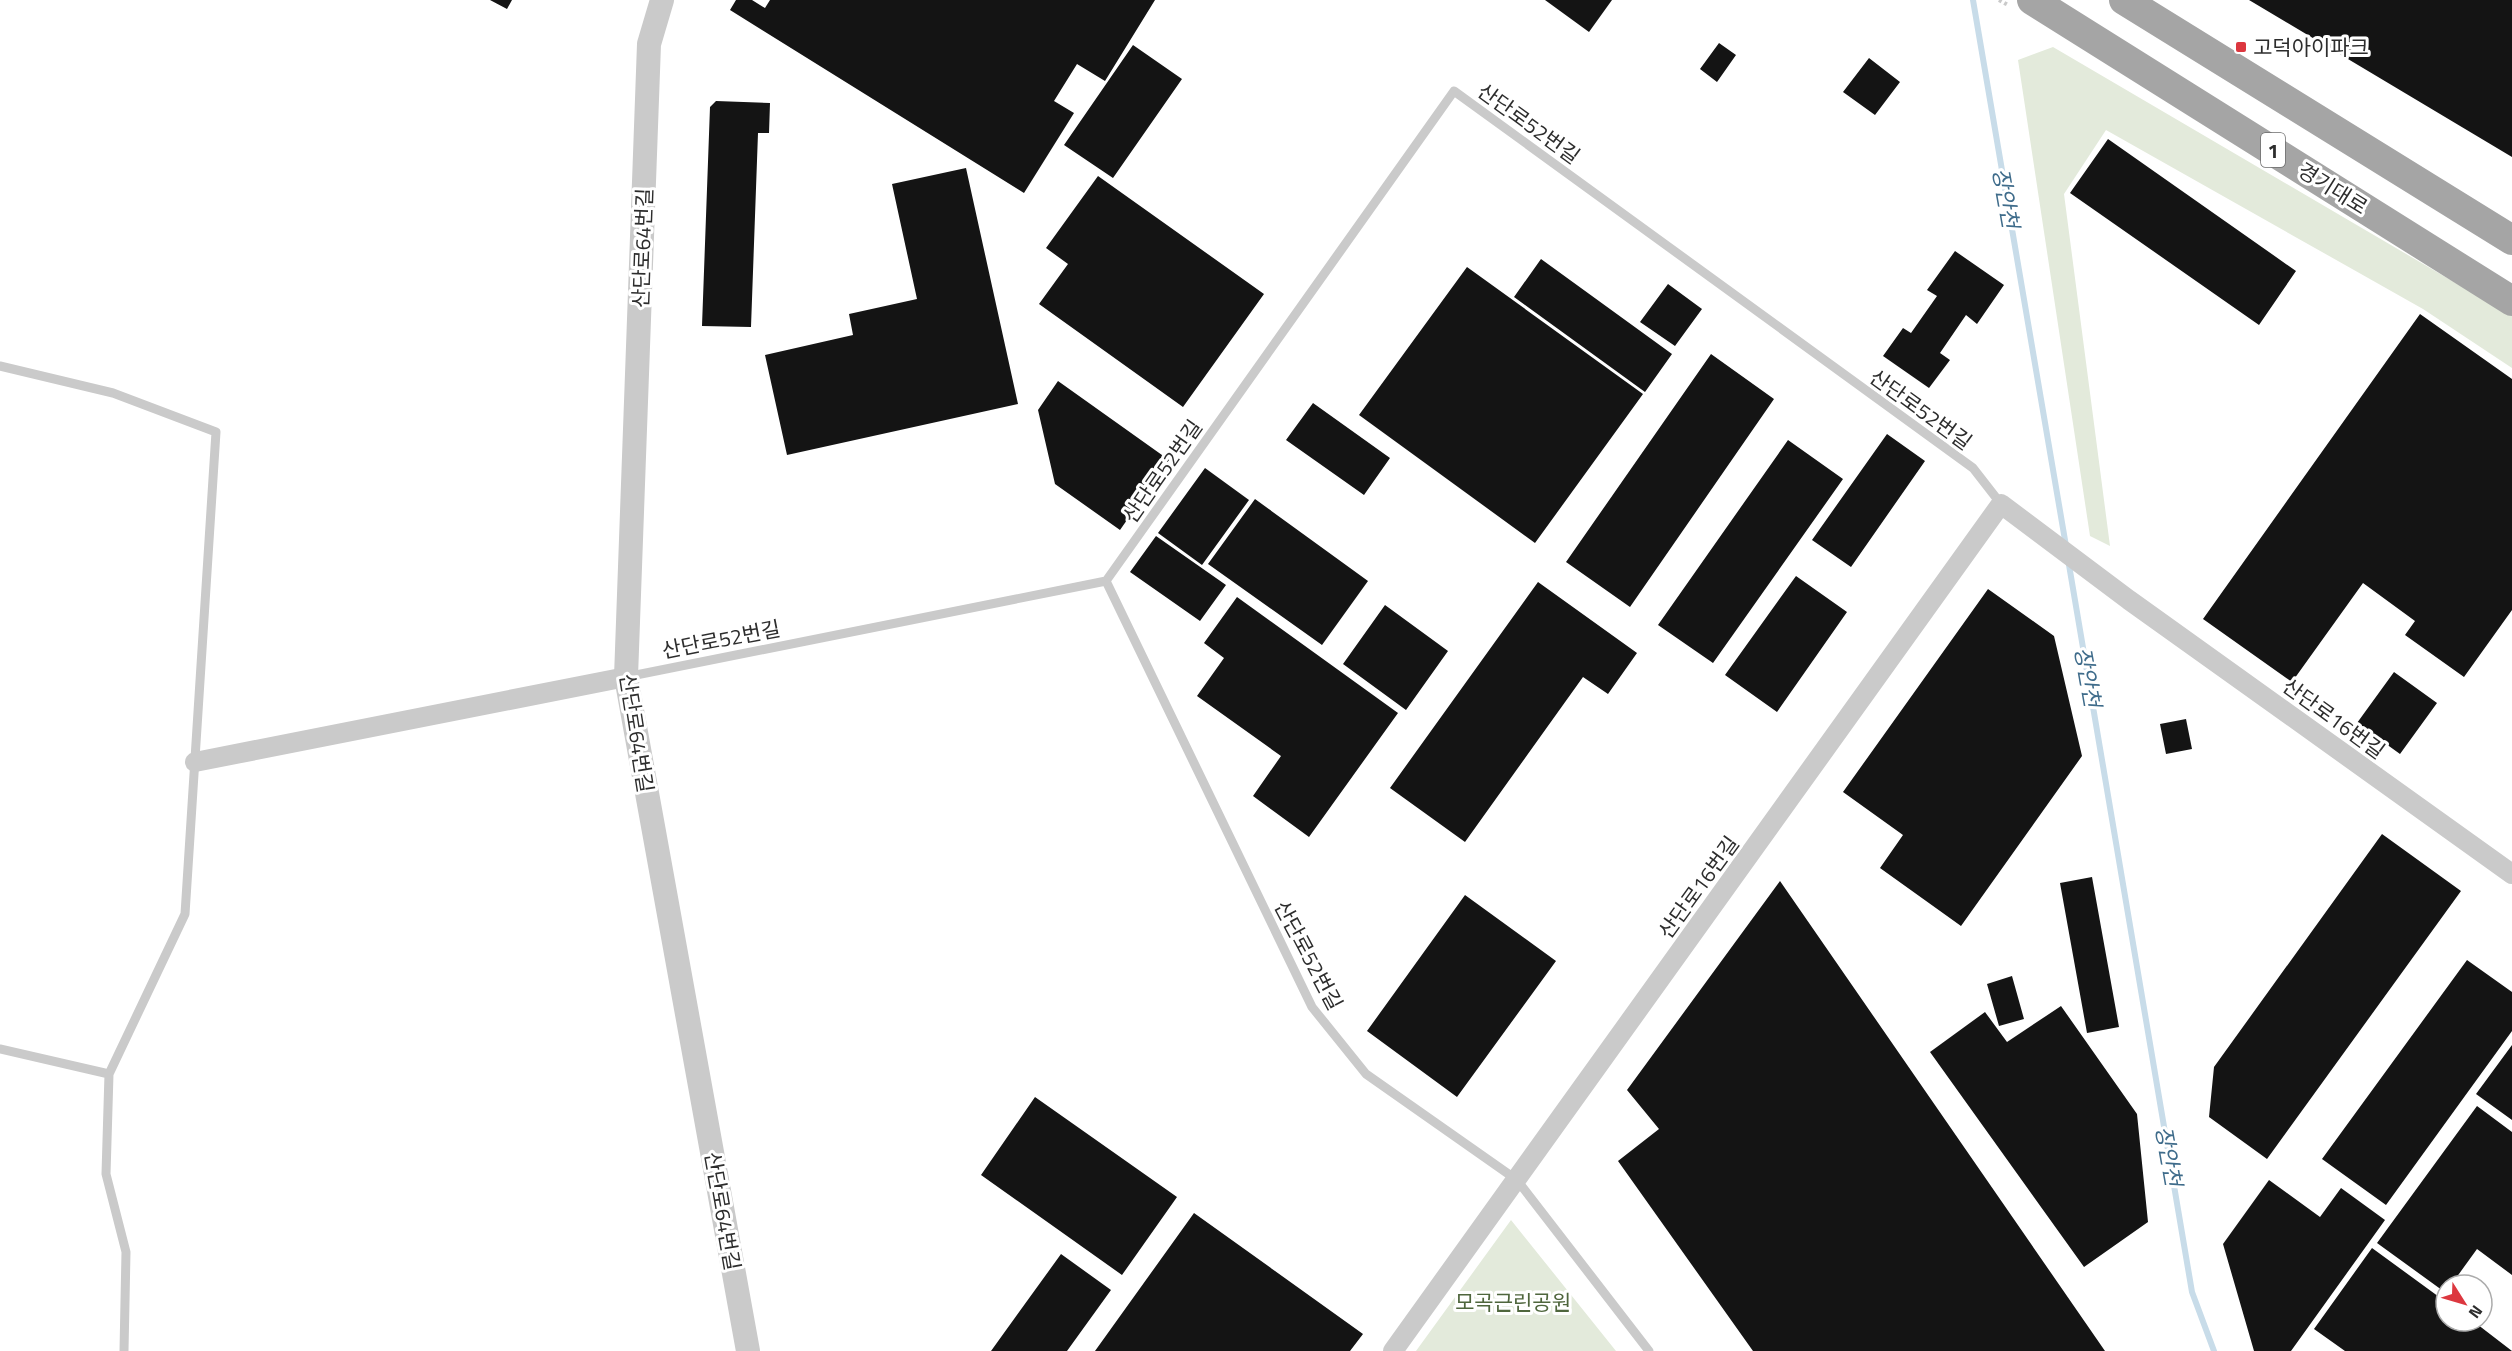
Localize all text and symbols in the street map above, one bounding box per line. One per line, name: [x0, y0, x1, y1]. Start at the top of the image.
place label: 고덕아이파크: [2253, 31, 2369, 63]
marker: 고덕아이파크: [2234, 40, 2248, 54]
street label: 산단로52번길: [1471, 75, 1587, 171]
road number: 1: [2261, 133, 2285, 167]
street label: 경기대로: [2292, 154, 2374, 222]
water label: 장안천: [1984, 165, 2028, 234]
street label: 산단로64번길: [624, 187, 660, 309]
street label: 산단로52번길: [1863, 361, 1979, 457]
street label: 산단로52번길: [1114, 413, 1210, 529]
street label: 산단로52번길: [659, 612, 783, 666]
water label: 장안천: [2066, 644, 2110, 713]
street label: 산단로16번길: [2276, 670, 2392, 766]
street label: 산단로64번길: [612, 671, 662, 795]
street label: 산단로16번길: [1650, 829, 1746, 945]
street label: 산단로52번길: [1267, 894, 1351, 1016]
water label: 장안천: [2147, 1123, 2191, 1192]
street label: 산단로64번길: [697, 1149, 749, 1273]
north arrow: [2434, 1273, 2494, 1333]
park label: 모곡근린공원: [1455, 1286, 1571, 1318]
text: N: [2463, 1300, 2489, 1324]

